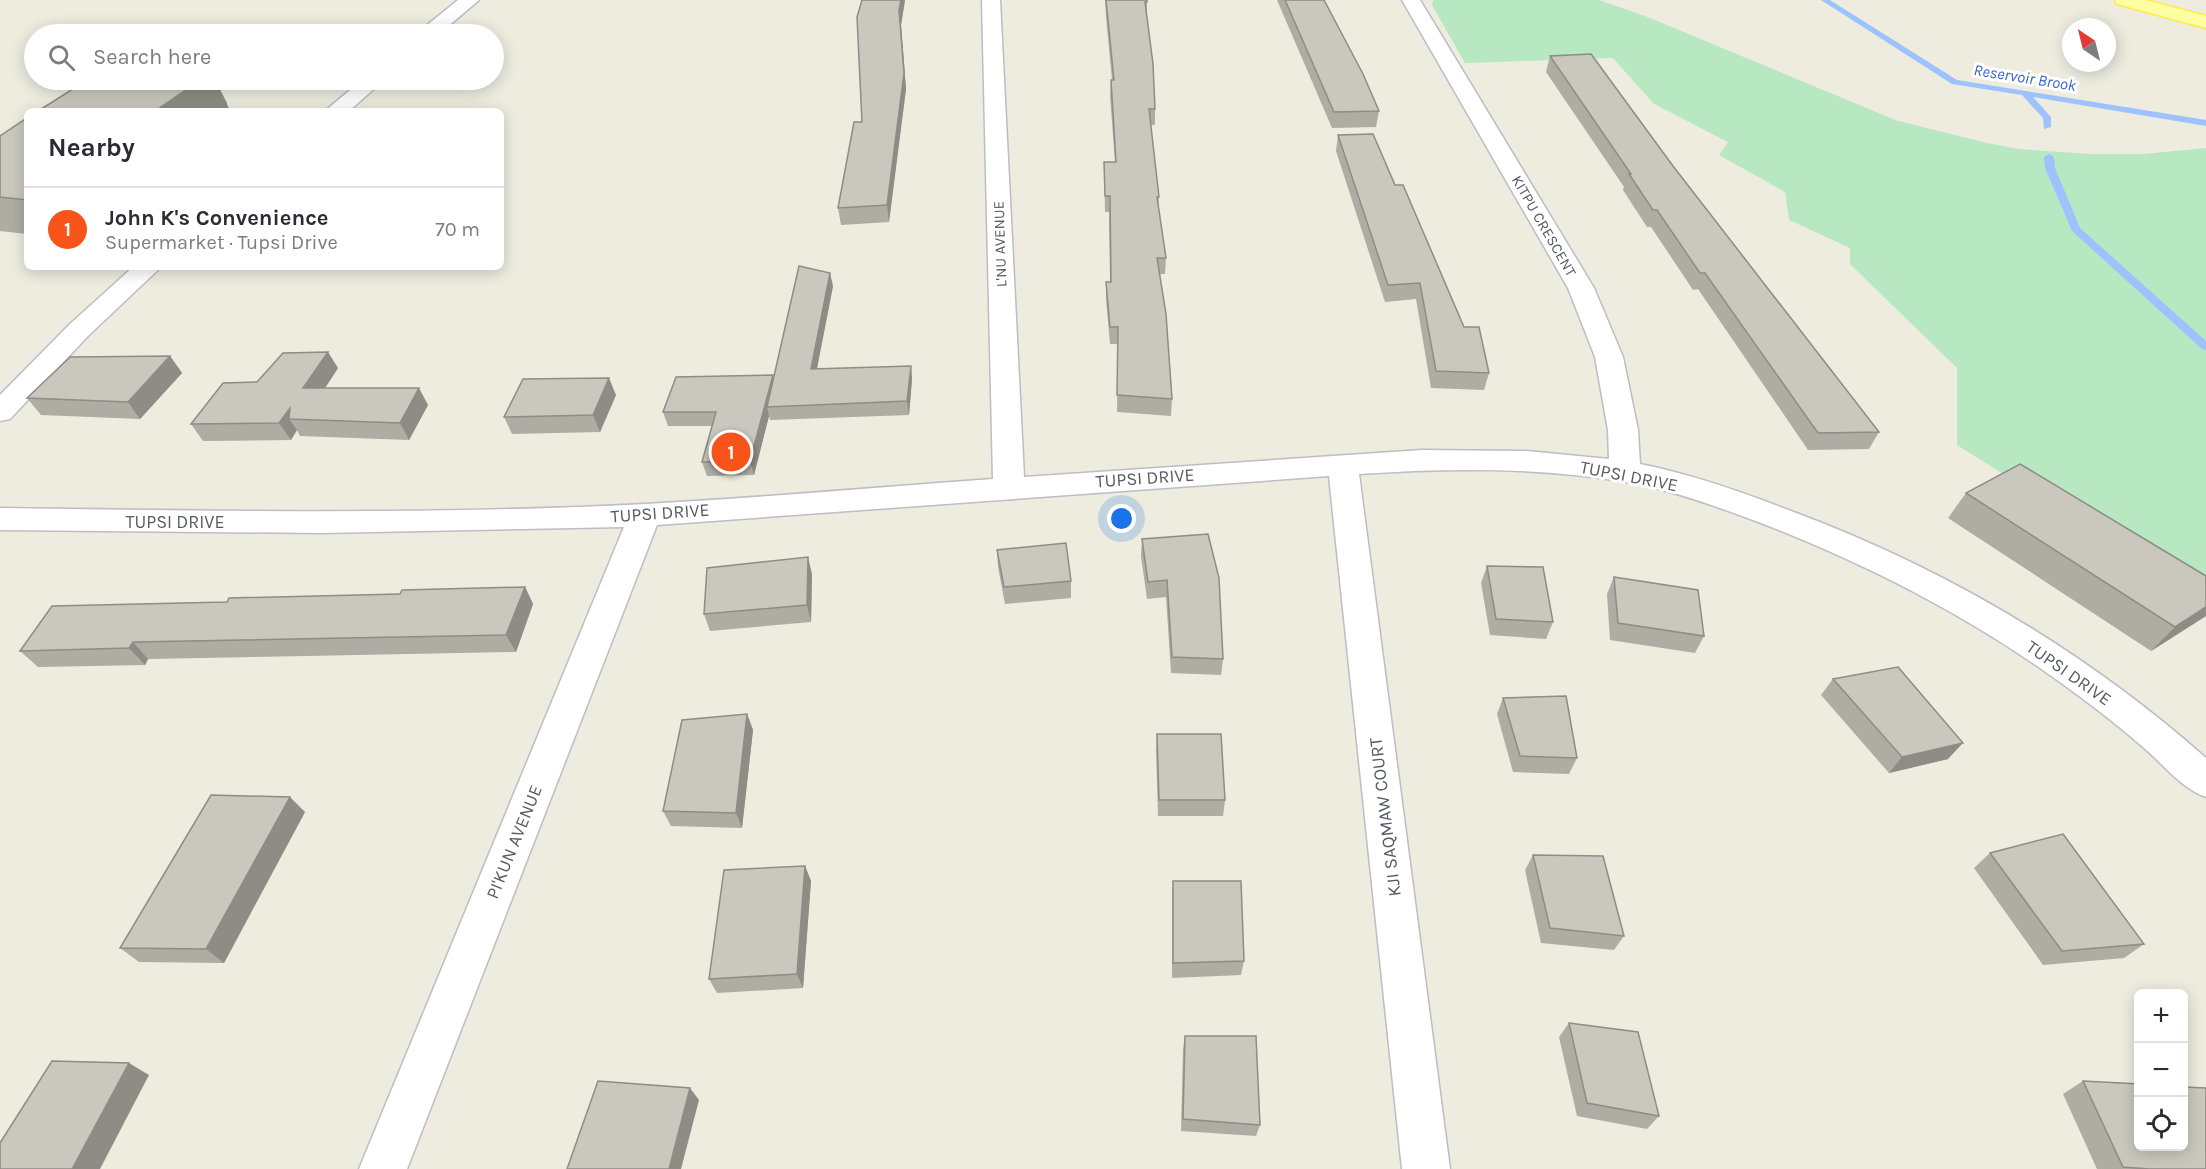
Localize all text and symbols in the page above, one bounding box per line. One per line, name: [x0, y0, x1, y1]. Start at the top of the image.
north arrow: [2062, 18, 2116, 72]
search box: [24, 24, 504, 90]
icon: search: [45, 41, 78, 74]
text: Search here: [93, 44, 211, 70]
water label: Reservoir Brook: [1972, 60, 2078, 95]
text: Nearby: [48, 132, 135, 163]
street label: KITPU CRESCENT: [1508, 172, 1580, 280]
street label: L'NU AVENUE: [990, 201, 1010, 287]
text: John K's Convenience: [105, 205, 328, 231]
text: 1: [64, 218, 71, 241]
text: 70 m: [435, 218, 480, 241]
text: Supermarket · Tupsi Drive: [105, 231, 338, 254]
pin: 1: [712, 430, 750, 474]
street label: TUPSI DRIVE: [1578, 456, 1680, 496]
street label: TUPSI DRIVE: [1095, 464, 1195, 492]
street label: TUPSI DRIVE: [610, 499, 710, 527]
your location: [1107, 504, 1136, 533]
street label: TUPSI DRIVE: [125, 511, 225, 533]
street label: TUPSI DRIVE: [2022, 636, 2116, 710]
street label: KJI SAQMAW COURT: [1364, 736, 1406, 898]
street label: PI'KUN AVENUE: [481, 782, 547, 902]
map controls: [2134, 989, 2188, 1151]
button: +: [2134, 989, 2188, 1043]
button: −: [2134, 1043, 2188, 1097]
button: locate: [2134, 1097, 2188, 1151]

